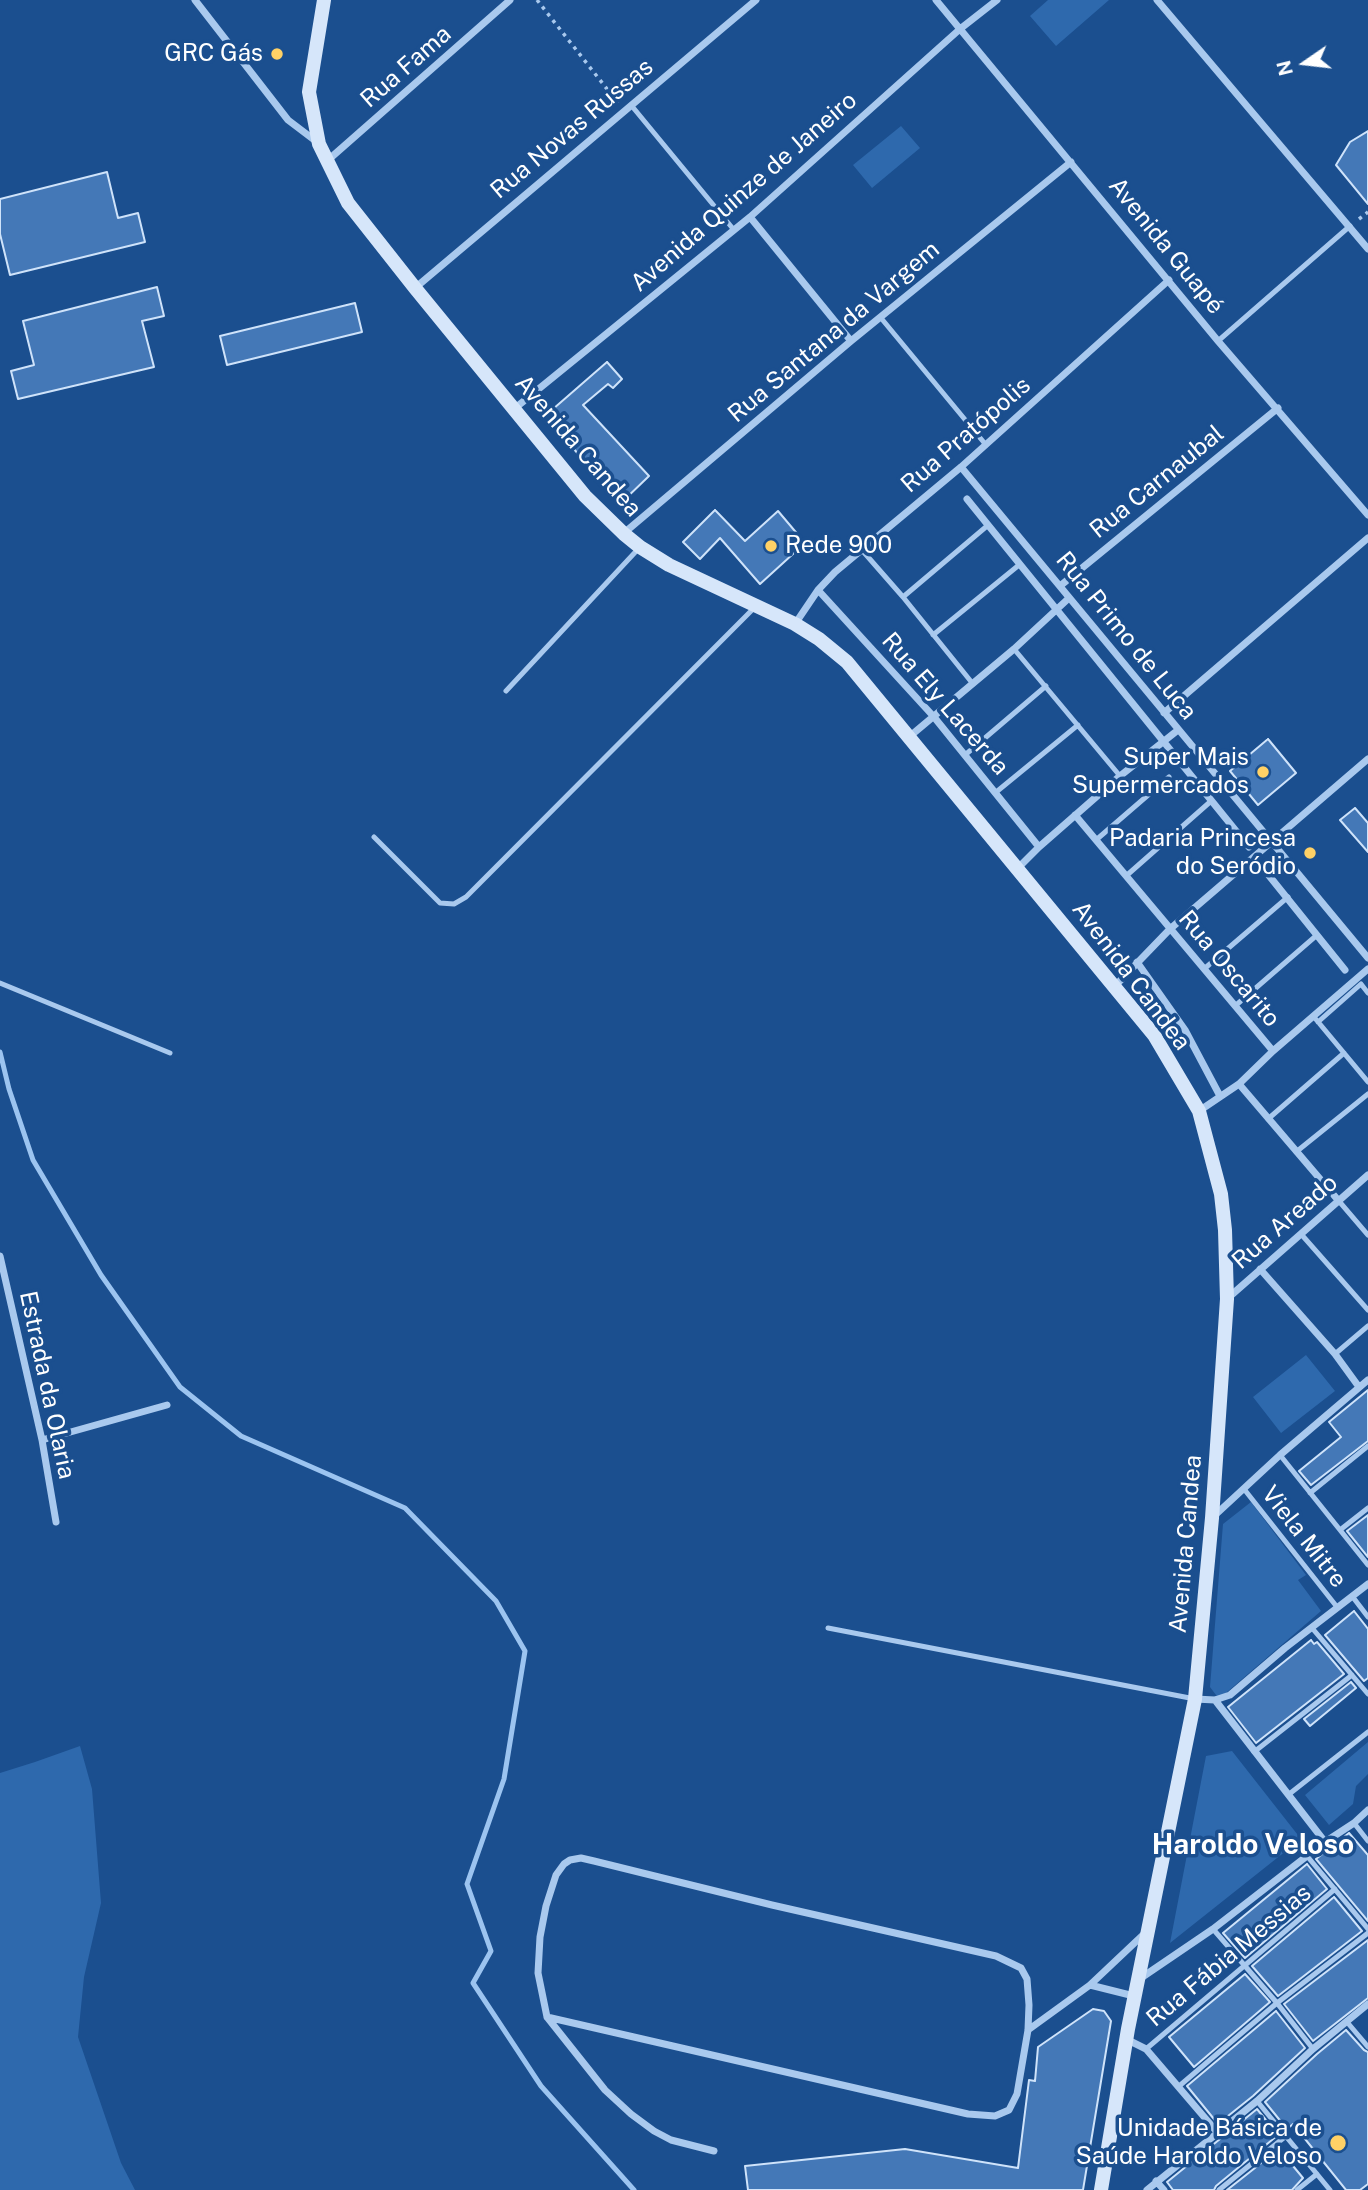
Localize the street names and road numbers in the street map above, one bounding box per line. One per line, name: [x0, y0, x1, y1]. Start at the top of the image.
street label: Rua Fama: [355, 20, 457, 114]
street label: Rua Novas Russas: [485, 53, 659, 205]
street label: Avenida Quinze de Janeiro: [625, 86, 863, 298]
street label: Avenida Guapé: [1102, 172, 1230, 320]
street label: Rua Santana da Vargem: [723, 235, 945, 429]
street label: Avenida Candea: [508, 369, 648, 523]
street label: Rua Pratópolis: [896, 371, 1036, 499]
street label: Rua Carnaubal: [1084, 419, 1230, 545]
street label: Rua Primo de Luca: [1049, 546, 1203, 726]
street label: Rua Ely Lacerda: [875, 627, 1015, 781]
street label: Avenida Candea: [1066, 896, 1196, 1056]
street label: Rua Oscarito: [1172, 905, 1286, 1033]
street label: Rua Areado: [1227, 1169, 1343, 1275]
street label: Estrada da Olaria: [13, 1288, 81, 1482]
street label: Avenida Candea: [1164, 1454, 1208, 1634]
street label: Viela Mitre: [1255, 1480, 1353, 1594]
street label: Rua Fábia Messias: [1141, 1879, 1317, 2033]

